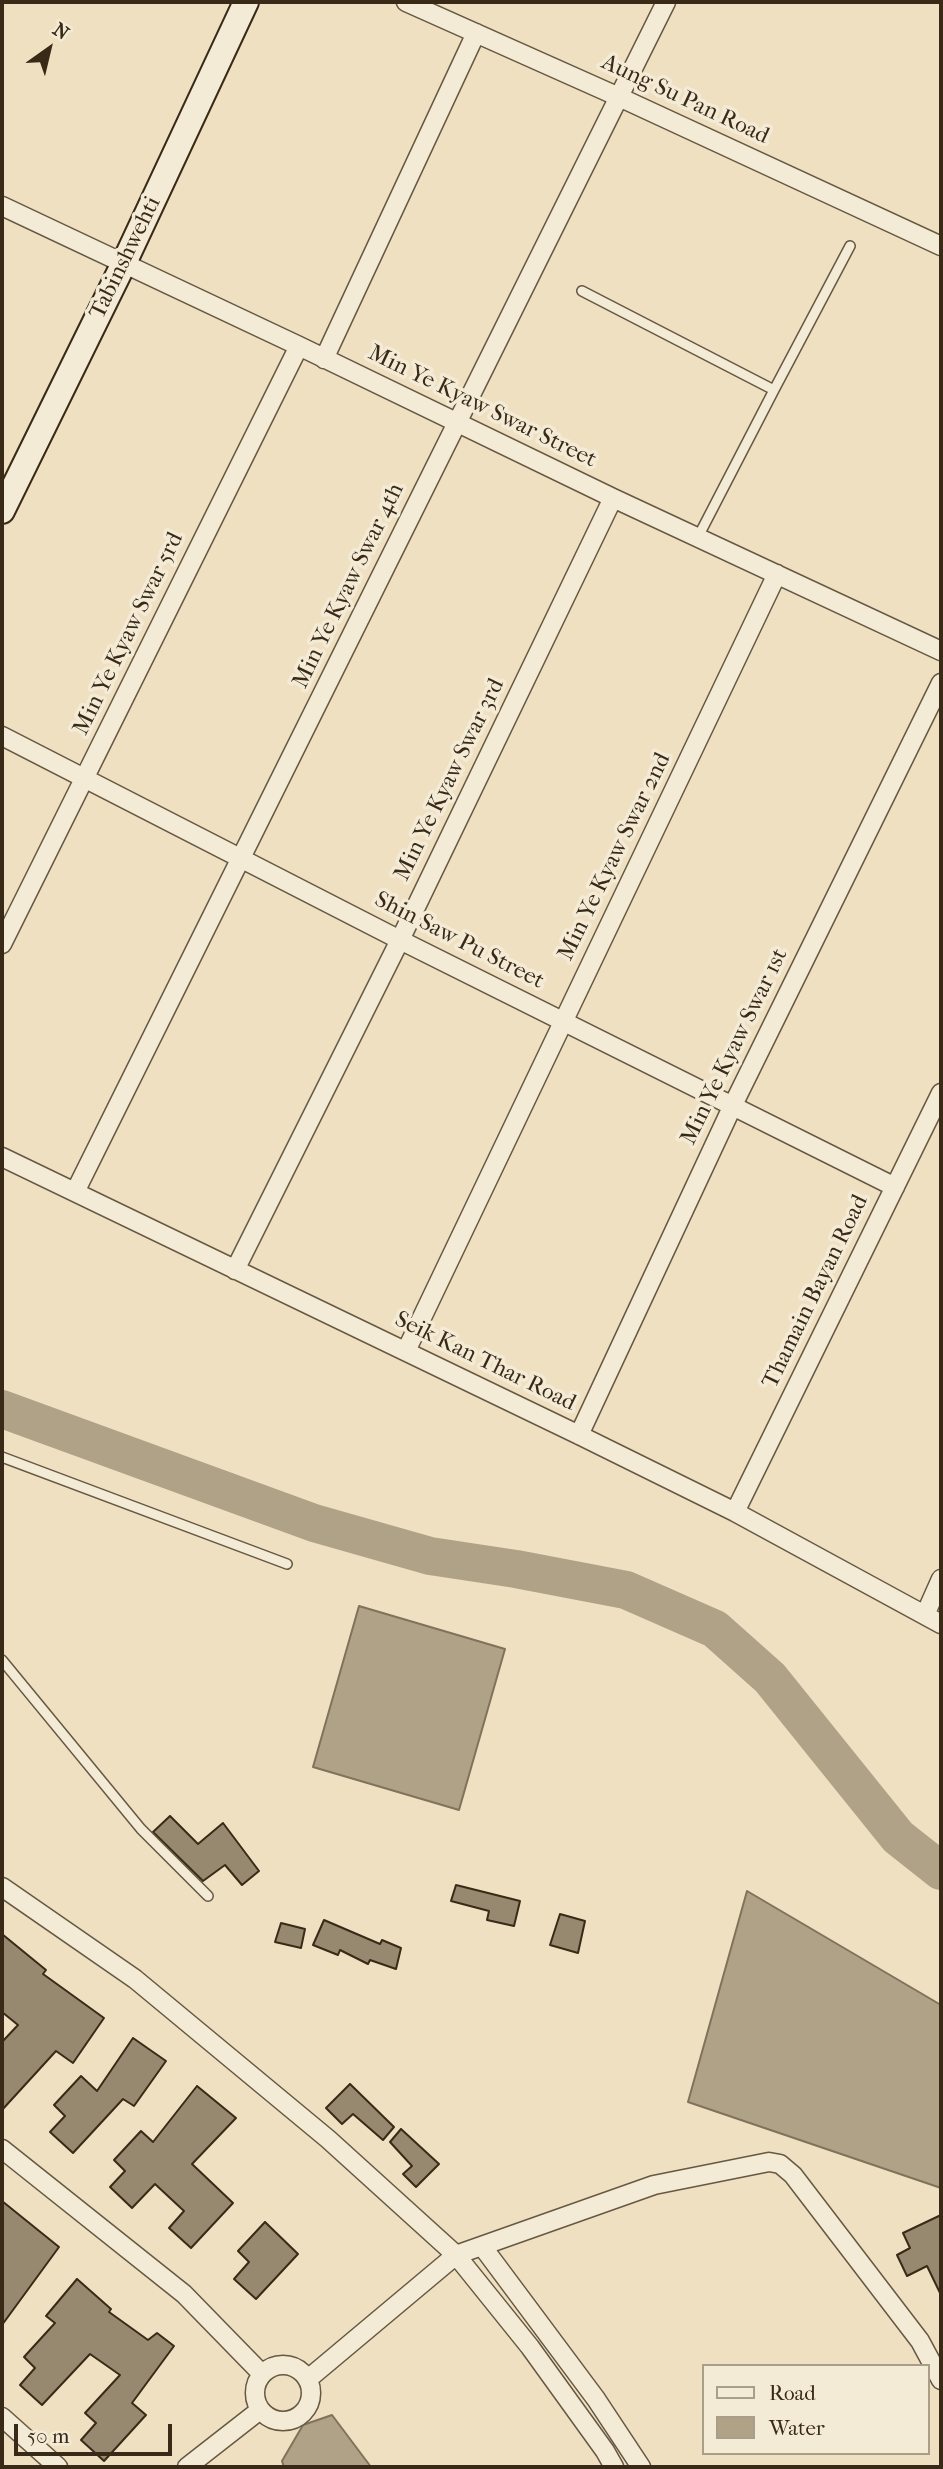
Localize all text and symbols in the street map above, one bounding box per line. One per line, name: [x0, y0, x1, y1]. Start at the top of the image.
north arrow: [14, 14, 84, 84]
text: N: [49, 18, 73, 45]
street label: Aung Su Pan Road: [597, 49, 773, 151]
street label: Tabinshwehti: [85, 192, 167, 324]
street label: Min Ye Kyaw Swar Street: [363, 340, 601, 474]
street label: Min Ye Kyaw Swar 4th: [287, 479, 411, 693]
street label: Min Ye Kyaw Swar 5rd: [68, 528, 190, 740]
street label: Min Ye Kyaw Swar 3rd: [389, 674, 511, 886]
street label: Min Ye Kyaw Swar 2nd: [553, 749, 677, 965]
street label: Shin Saw Pu Street: [370, 886, 548, 996]
street label: Min Ye Kyaw Swar 1st: [676, 944, 794, 1150]
street label: Thamain Bayan Road: [757, 1191, 875, 1393]
street label: Seik Kan Thar Road: [390, 1306, 580, 1418]
legend: [702, 2364, 929, 2455]
text: Road: [769, 2381, 816, 2405]
scale bar: [18, 2410, 175, 2454]
text: Water: [769, 2416, 825, 2440]
text: 50 m: [27, 2424, 70, 2448]

